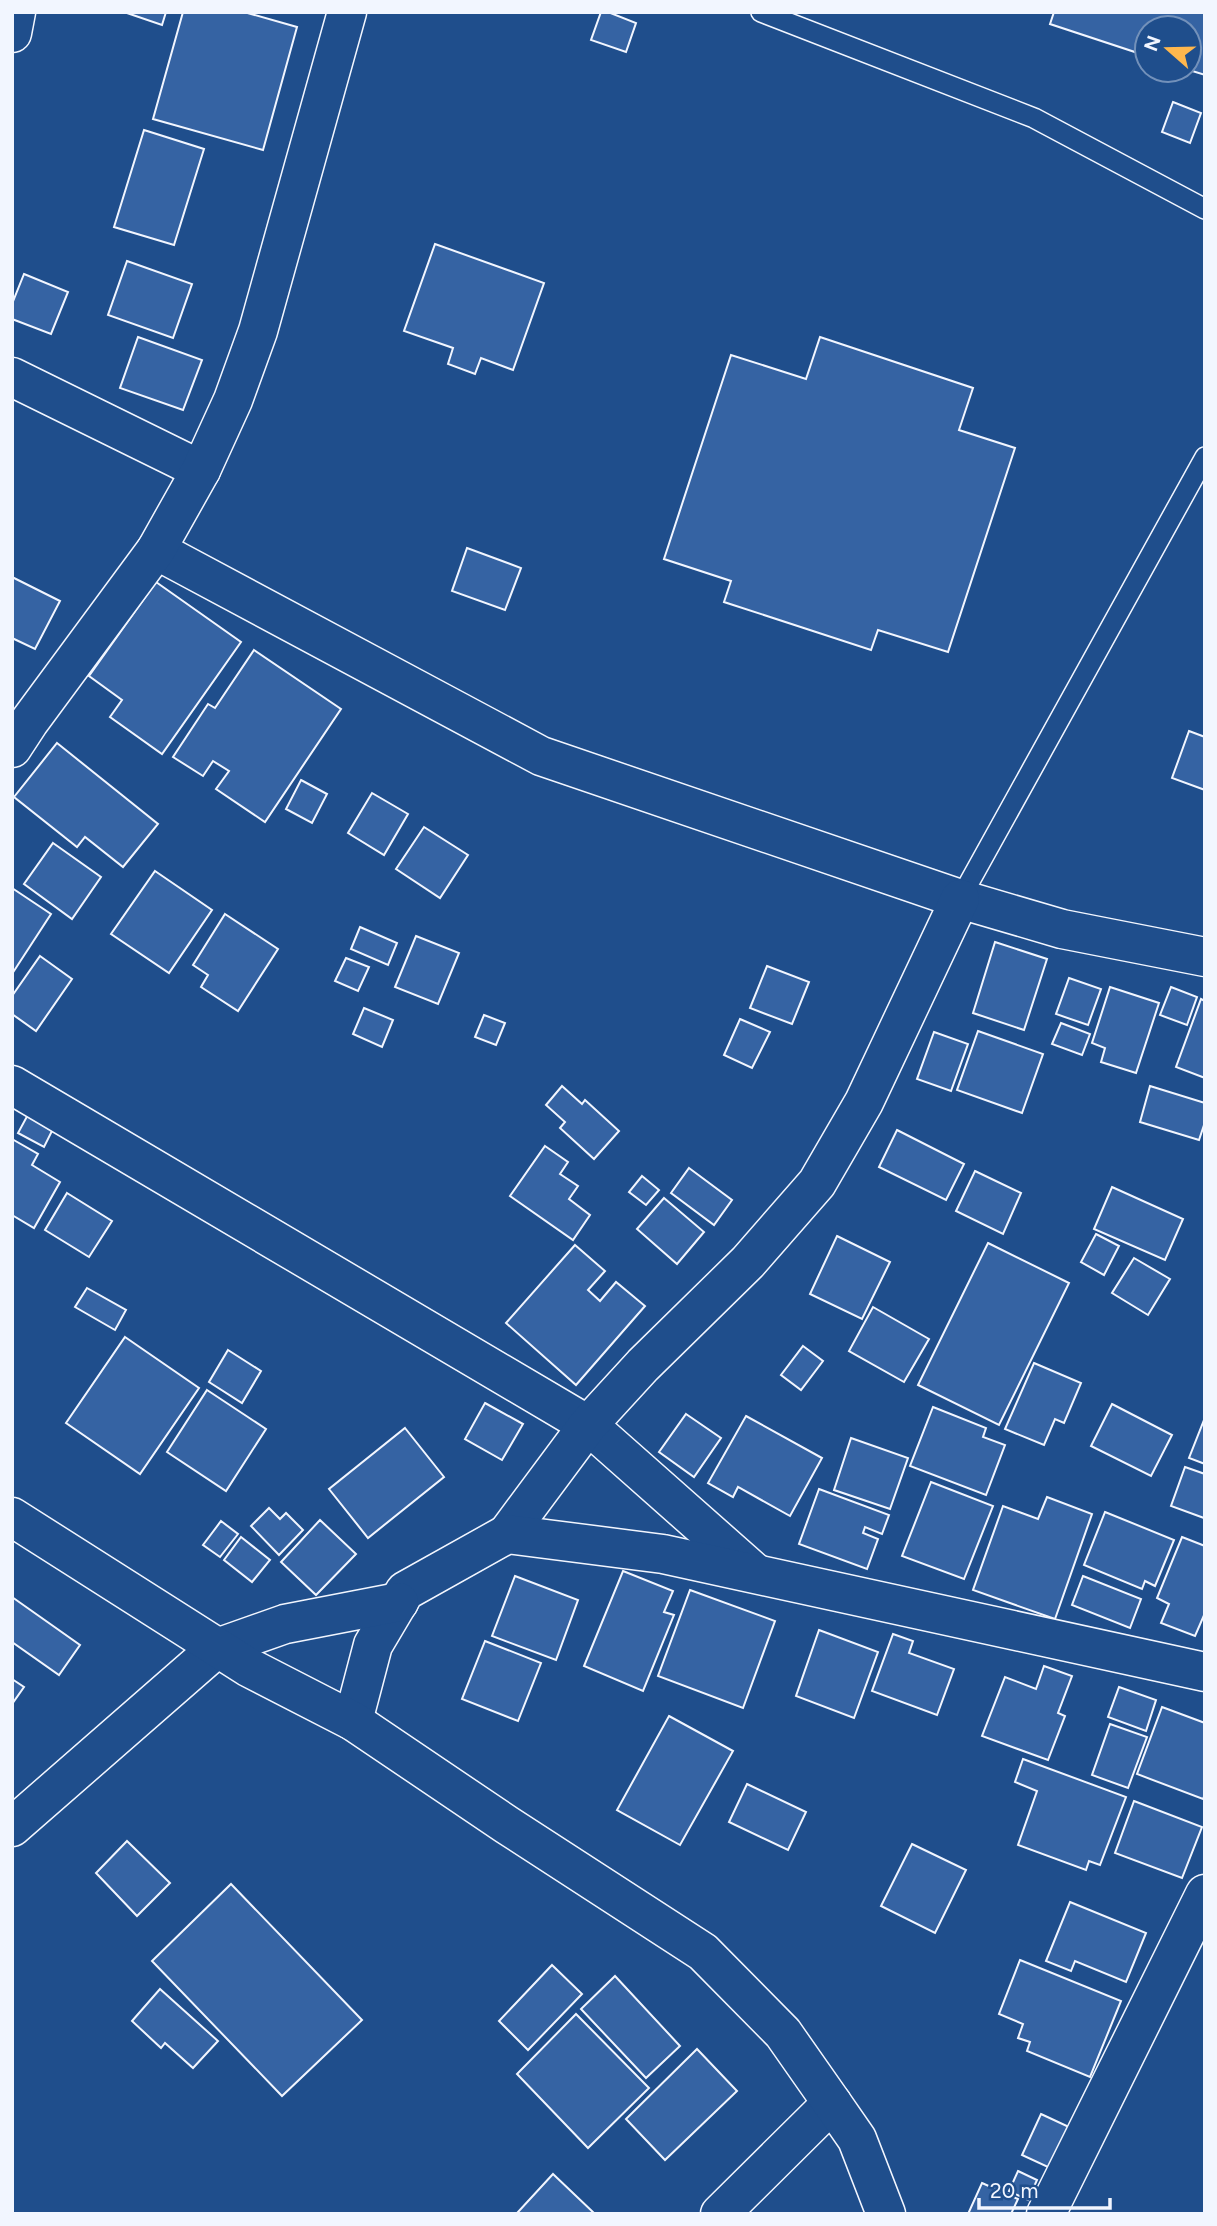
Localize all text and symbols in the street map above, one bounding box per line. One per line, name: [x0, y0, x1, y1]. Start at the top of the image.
north arrow: [1133, 14, 1203, 84]
text: N: [1139, 33, 1166, 54]
scale bar: [979, 2166, 1110, 2210]
text: 20 m: [990, 2178, 1038, 2203]

